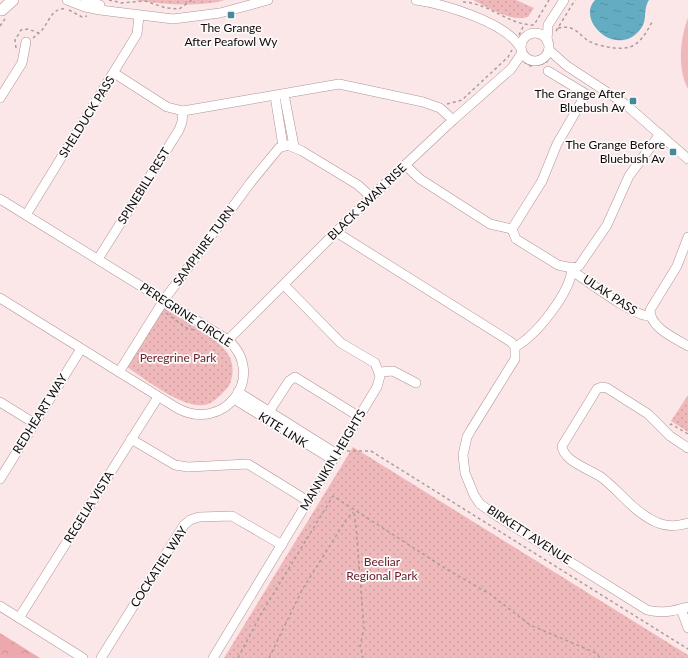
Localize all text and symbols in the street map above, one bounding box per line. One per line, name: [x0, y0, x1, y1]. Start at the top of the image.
marker: The Grange After Peafowl Wy: [226, 10, 236, 20]
place label: The Grange After Peafowl Wy: [185, 20, 278, 49]
street label: SHELDUCK PASS: [55, 73, 118, 160]
place label: The Grange After Bluebush Av: [534, 86, 626, 115]
marker: The Grange After Bluebush Av: [628, 96, 638, 106]
place label: The Grange Before Bluebush Av: [566, 137, 666, 166]
street label: SPINEBILL REST: [114, 145, 173, 227]
marker: The Grange Before Bluebush Av: [668, 147, 678, 157]
street label: BLACK SWAN RISE: [324, 160, 409, 243]
street label: SAMPHIRE TURN: [170, 203, 238, 289]
street label: ULAK PASS: [580, 271, 640, 318]
street label: PEREGRINE CIRCLE: [137, 279, 235, 350]
park label: Peregrine Park: [140, 350, 217, 365]
street label: REDHEART WAY: [9, 371, 70, 456]
street label: MANNIKIN HEIGHTS: [296, 406, 369, 513]
street label: KITE LINK: [256, 409, 311, 451]
street label: REGELIA VISTA: [60, 467, 117, 546]
street label: BIRKETT AVENUE: [484, 502, 574, 567]
street label: COCKATIEL WAY: [127, 523, 191, 610]
park label: Beeliar Regional Park: [346, 554, 419, 583]

